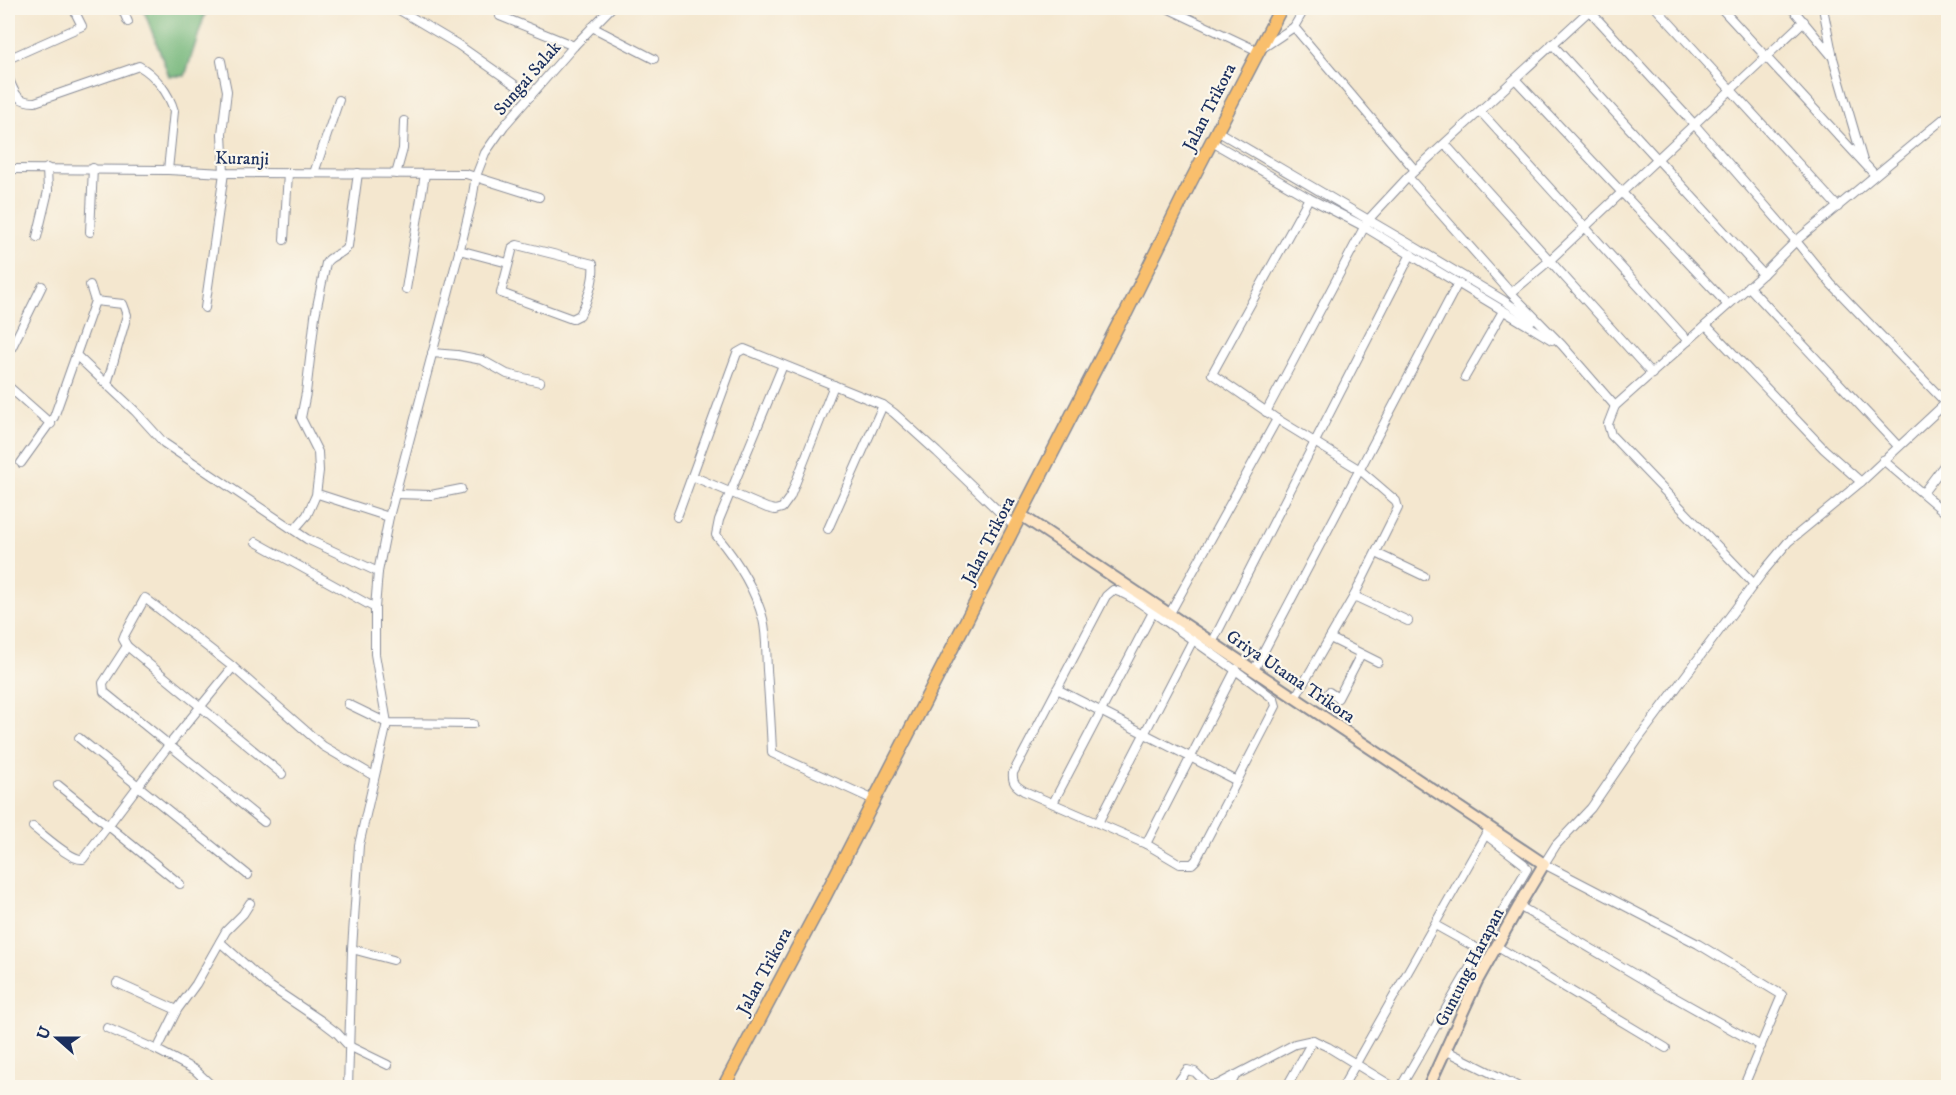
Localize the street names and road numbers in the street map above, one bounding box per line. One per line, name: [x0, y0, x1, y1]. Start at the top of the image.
street label: Sungai Salak: [489, 37, 566, 120]
street label: Jalan Trikora: [1177, 60, 1242, 157]
street label: Kuranji: [215, 148, 269, 170]
street label: Jalan Trikora: [956, 493, 1021, 590]
street label: Griya Utama Trikora: [1222, 626, 1359, 728]
street label: Guntung Harapan: [1431, 904, 1510, 1030]
street label: Jalan Trikora: [732, 924, 797, 1021]

